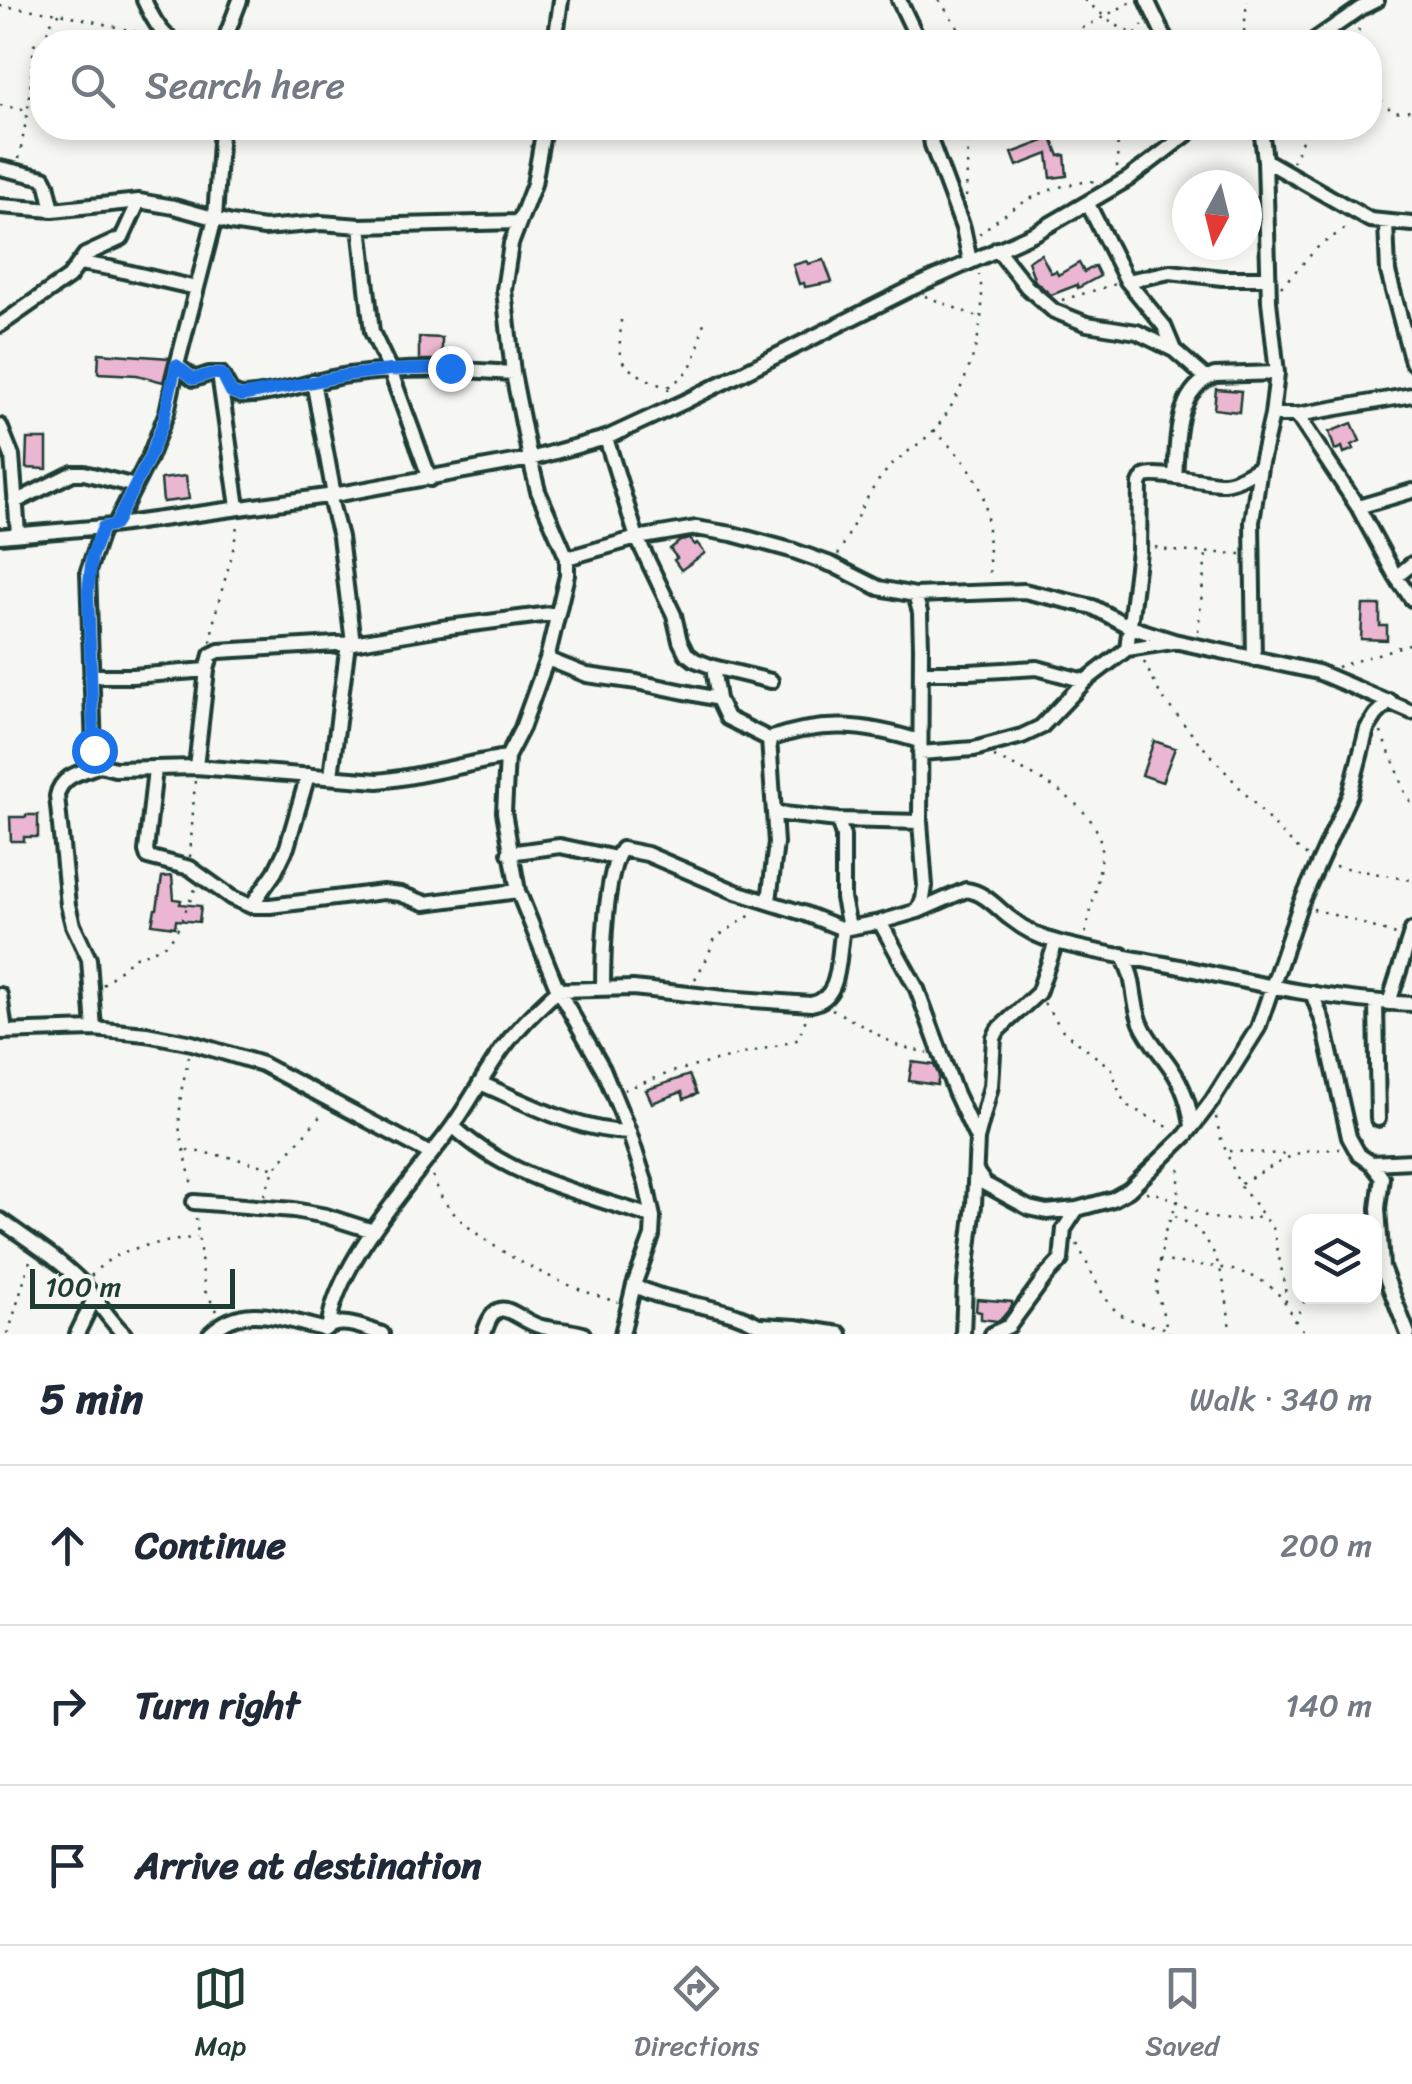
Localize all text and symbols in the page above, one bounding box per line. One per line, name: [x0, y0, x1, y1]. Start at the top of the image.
search box: [30, 30, 1382, 140]
text: Search here: [145, 52, 345, 119]
icon: search: [65, 58, 120, 113]
north arrow: [1172, 170, 1262, 260]
route end: [428, 346, 474, 392]
route start: [72, 728, 118, 774]
map controls: [1292, 1214, 1382, 1304]
button: layers: [1292, 1214, 1382, 1304]
text: 100 m: [45, 1262, 121, 1311]
scale bar: [30, 1264, 235, 1308]
text: 5 min: [40, 1362, 143, 1436]
text: Walk · 340 m: [1189, 1371, 1372, 1428]
text: Continue: [135, 1512, 286, 1579]
text: 200 m: [1280, 1517, 1372, 1574]
icon: ahead: [40, 1518, 95, 1573]
text: Turn right: [135, 1672, 300, 1739]
text: 140 m: [1285, 1677, 1372, 1734]
icon: right: [40, 1678, 95, 1733]
text: Arrive at destination: [135, 1832, 482, 1899]
icon: arrive: [40, 1838, 95, 1893]
tab: Map: [193, 1961, 248, 2070]
tab: Directions: [634, 1961, 759, 2070]
tab: Saved: [1145, 1961, 1219, 2070]

